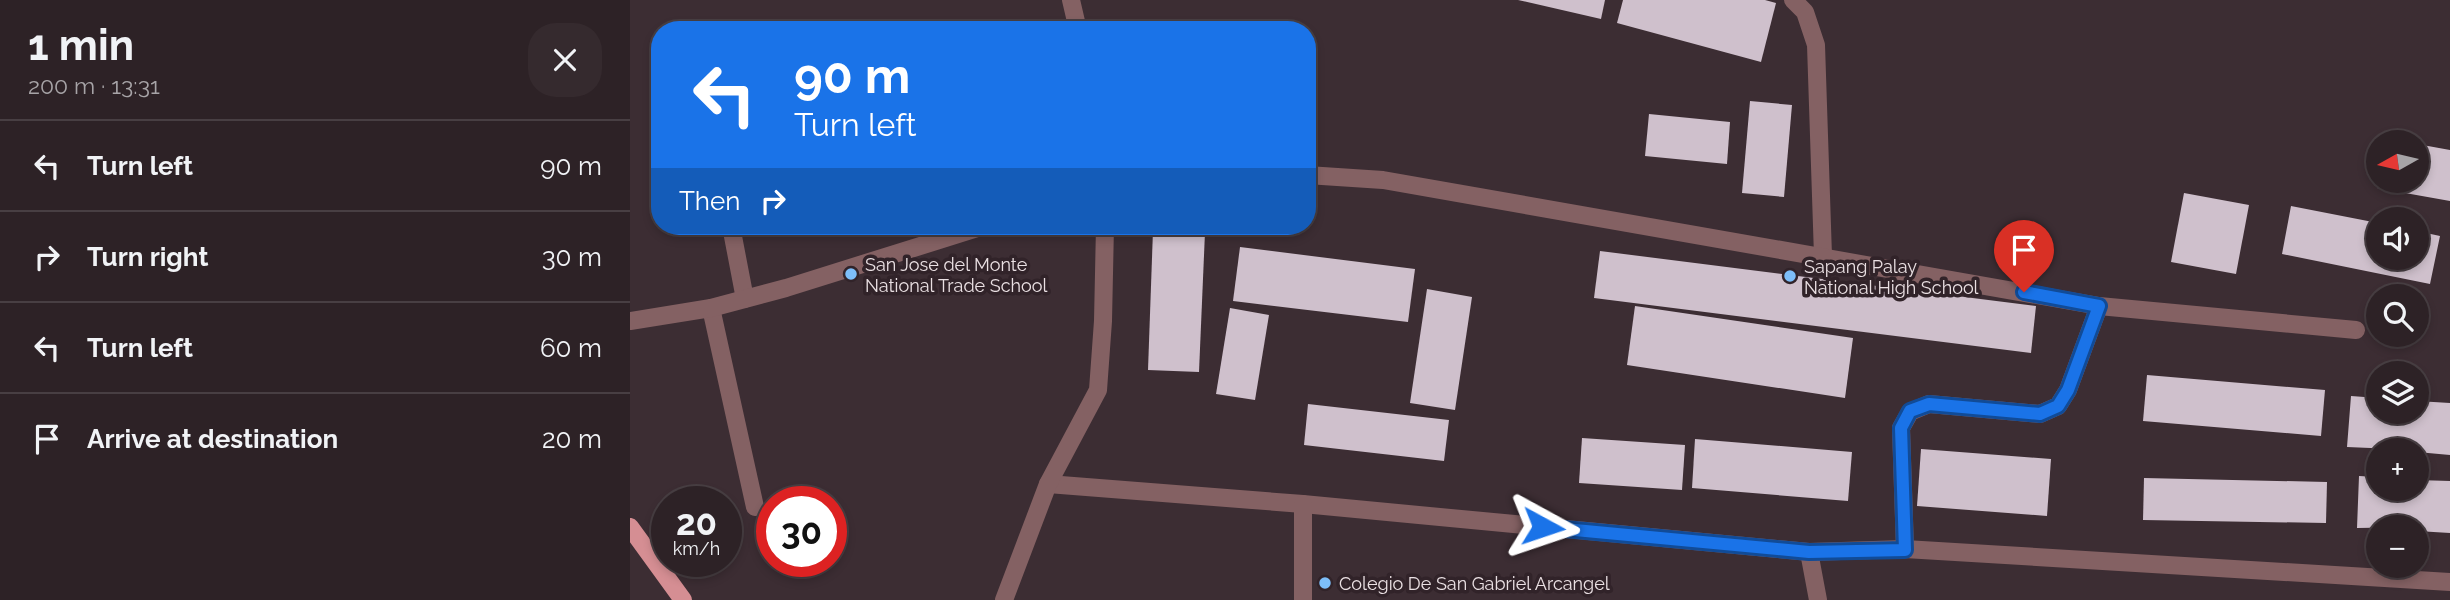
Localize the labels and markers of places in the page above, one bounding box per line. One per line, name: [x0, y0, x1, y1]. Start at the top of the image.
pin: [1994, 220, 2054, 292]
place label: San Jose del Monte National Trade School: [865, 254, 1047, 296]
place label: Sapang Palay National High School: [1804, 256, 1979, 298]
marker: San Jose del Monte National Trade School: [843, 266, 859, 282]
marker: Sapang Palay National High School: [1782, 268, 1798, 284]
place label: Colegio De San Gabriel Arcangel: [1339, 573, 1610, 594]
marker: Colegio De San Gabriel Arcangel: [1317, 575, 1333, 591]

